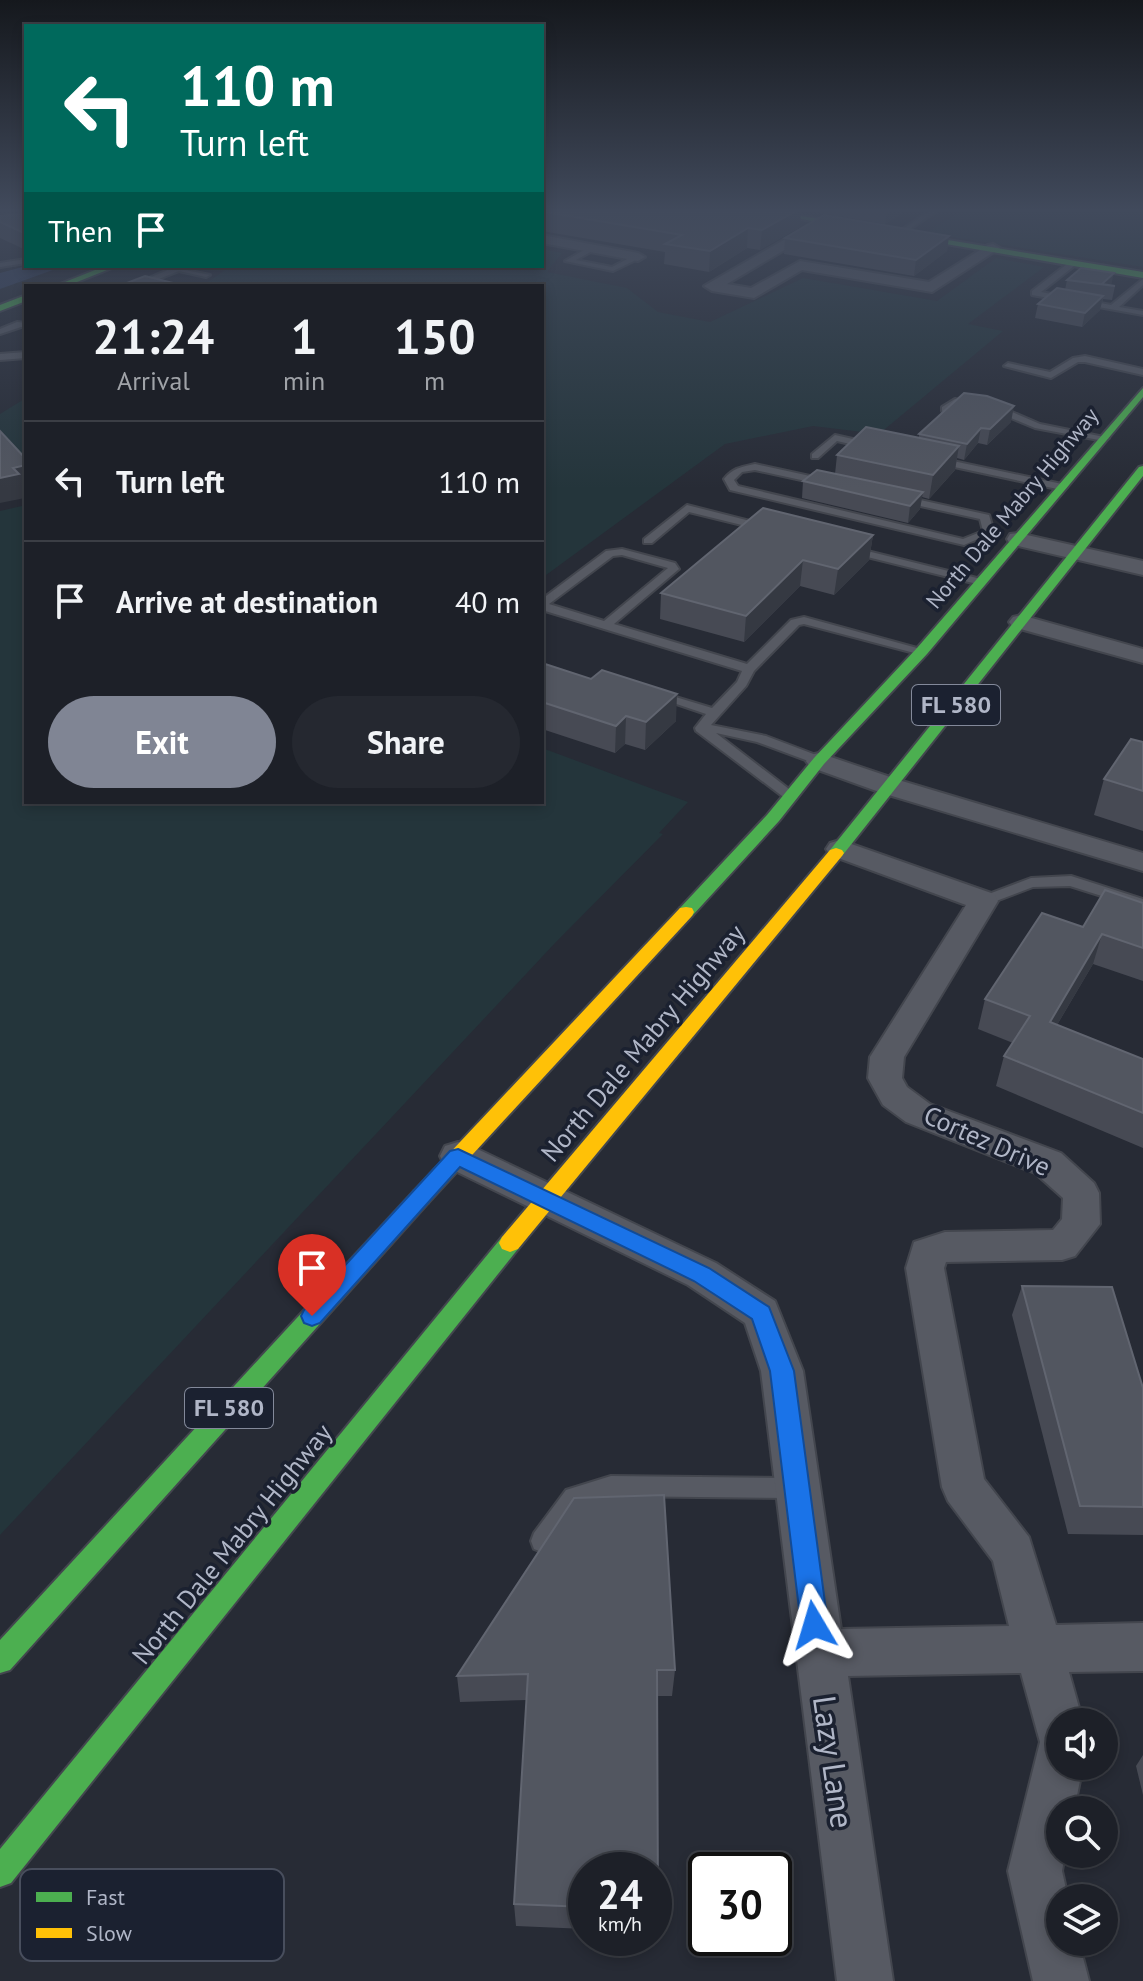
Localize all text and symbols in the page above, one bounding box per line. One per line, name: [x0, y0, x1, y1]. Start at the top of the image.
text: 110 m: [180, 49, 335, 121]
icon: left: [48, 56, 152, 160]
text: Turn left: [180, 119, 309, 166]
icon: arrive: [129, 208, 173, 252]
text: Then: [48, 211, 113, 250]
text: 21:24: [93, 305, 214, 367]
text: 1: [290, 305, 318, 367]
text: 150: [394, 305, 475, 367]
text: Arrival: [117, 364, 190, 397]
text: min: [283, 364, 325, 397]
text: m: [424, 364, 445, 397]
street label: North Dale Mabry Highway: [920, 401, 1105, 614]
icon: left: [48, 459, 92, 503]
text: Turn left: [116, 462, 224, 501]
text: 110 m: [439, 462, 520, 501]
icon: arrive: [48, 579, 92, 623]
text: Arrive at destination: [116, 582, 378, 621]
text: 40 m: [455, 582, 520, 621]
road number: FL 580: [912, 685, 1000, 725]
button: Exit: [48, 696, 276, 788]
button: Share: [292, 696, 520, 788]
street label: North Dale Mabry Highway: [534, 917, 752, 1168]
street label: Cortez Drive: [919, 1098, 1056, 1183]
pin: [278, 1234, 346, 1316]
icon: arrive: [290, 1246, 334, 1290]
road number: FL 580: [185, 1388, 273, 1428]
street label: North Dale Mabry Highway: [124, 1417, 339, 1671]
position arrow: [772, 1583, 856, 1667]
street label: Lazy Lane: [804, 1693, 864, 1831]
map controls: [1046, 1708, 1118, 1956]
button: sound: [1046, 1708, 1118, 1780]
button: search: [1046, 1796, 1118, 1868]
speed limit sign: 30: [688, 1852, 792, 1956]
text: 24: [597, 1868, 643, 1920]
legend: [20, 1869, 284, 1961]
text: Fast: [86, 1883, 126, 1911]
button: layers: [1046, 1884, 1118, 1956]
text: km/h: [598, 1911, 642, 1937]
text: Slow: [86, 1919, 132, 1947]

